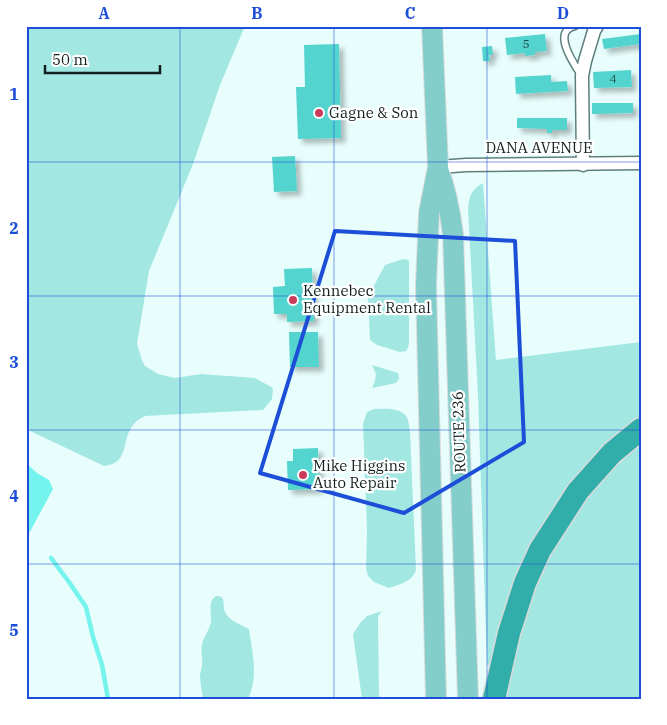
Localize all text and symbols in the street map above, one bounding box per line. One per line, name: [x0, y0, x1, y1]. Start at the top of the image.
text: A: [98, 3, 110, 23]
text: B: [251, 3, 263, 23]
text: C: [405, 3, 415, 23]
text: D: [557, 3, 569, 23]
house number: 5: [522, 36, 530, 51]
scale bar: [45, 42, 160, 74]
text: 50 m: [52, 50, 88, 69]
house number: 4: [609, 71, 617, 86]
text: 1: [9, 84, 19, 104]
place label: Gagne & Son: [329, 103, 419, 122]
marker: Gagne & Son: [313, 107, 325, 119]
street label: DANA AVENUE: [485, 138, 593, 157]
text: 2: [9, 218, 19, 238]
place label: Kennebec Equipment Rental: [303, 281, 431, 317]
marker: Kennebec Equipment Rental: [287, 294, 299, 306]
text: 3: [9, 352, 19, 372]
street label: ROUTE 236: [448, 391, 469, 473]
place label: Mike Higgins Auto Repair: [313, 456, 405, 492]
marker: Mike Higgins Auto Repair: [297, 469, 309, 481]
text: 4: [9, 486, 19, 506]
text: 5: [9, 620, 19, 640]

